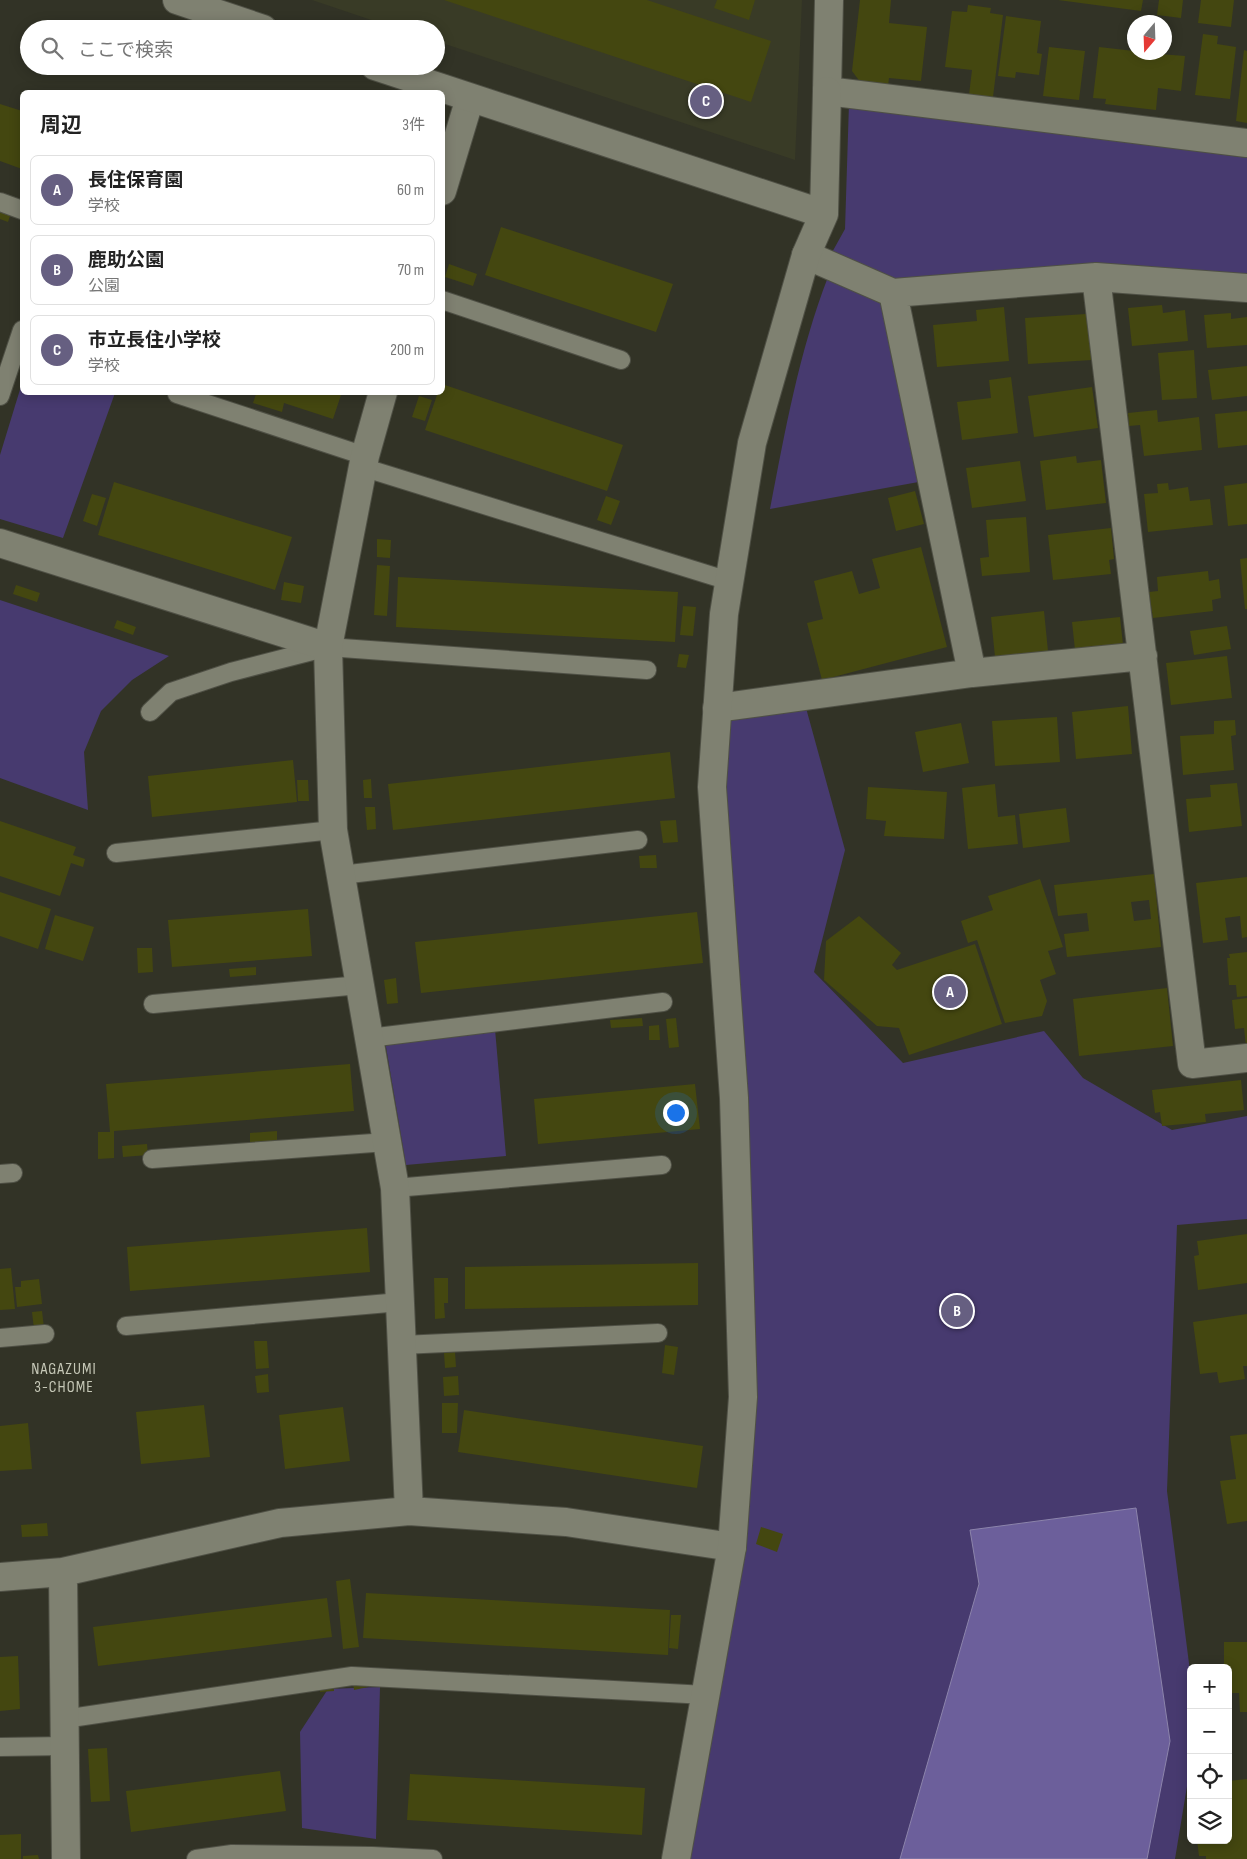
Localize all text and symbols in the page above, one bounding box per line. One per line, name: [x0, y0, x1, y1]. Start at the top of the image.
north arrow: [1127, 15, 1172, 60]
search box: [20, 20, 445, 75]
icon: search: [38, 34, 66, 62]
text: ここで検索: [78, 39, 173, 62]
pin: C: [690, 82, 722, 120]
text: 周辺: [40, 113, 82, 138]
text: 3件: [402, 116, 425, 135]
text: 長住保育園: [88, 169, 183, 192]
text: A: [53, 181, 61, 200]
text: 60 m: [397, 181, 424, 200]
text: 学校: [88, 197, 120, 216]
text: 鹿助公園: [88, 249, 164, 272]
text: B: [53, 261, 61, 280]
text: 70 m: [398, 261, 424, 280]
text: 公園: [88, 277, 120, 296]
text: 市立長住小学校: [88, 329, 221, 352]
text: C: [53, 341, 61, 360]
text: 200 m: [390, 341, 424, 360]
text: 学校: [88, 357, 120, 376]
pin: A: [934, 973, 966, 1011]
your location: [663, 1100, 689, 1126]
pin: B: [941, 1292, 973, 1330]
district label: NAGAZUMI 3-CHOME: [31, 1360, 97, 1397]
map controls: [1187, 1664, 1232, 1844]
button: +: [1187, 1664, 1232, 1709]
button: −: [1187, 1709, 1232, 1754]
button: locate: [1187, 1754, 1232, 1799]
button: layers: [1187, 1799, 1232, 1844]

